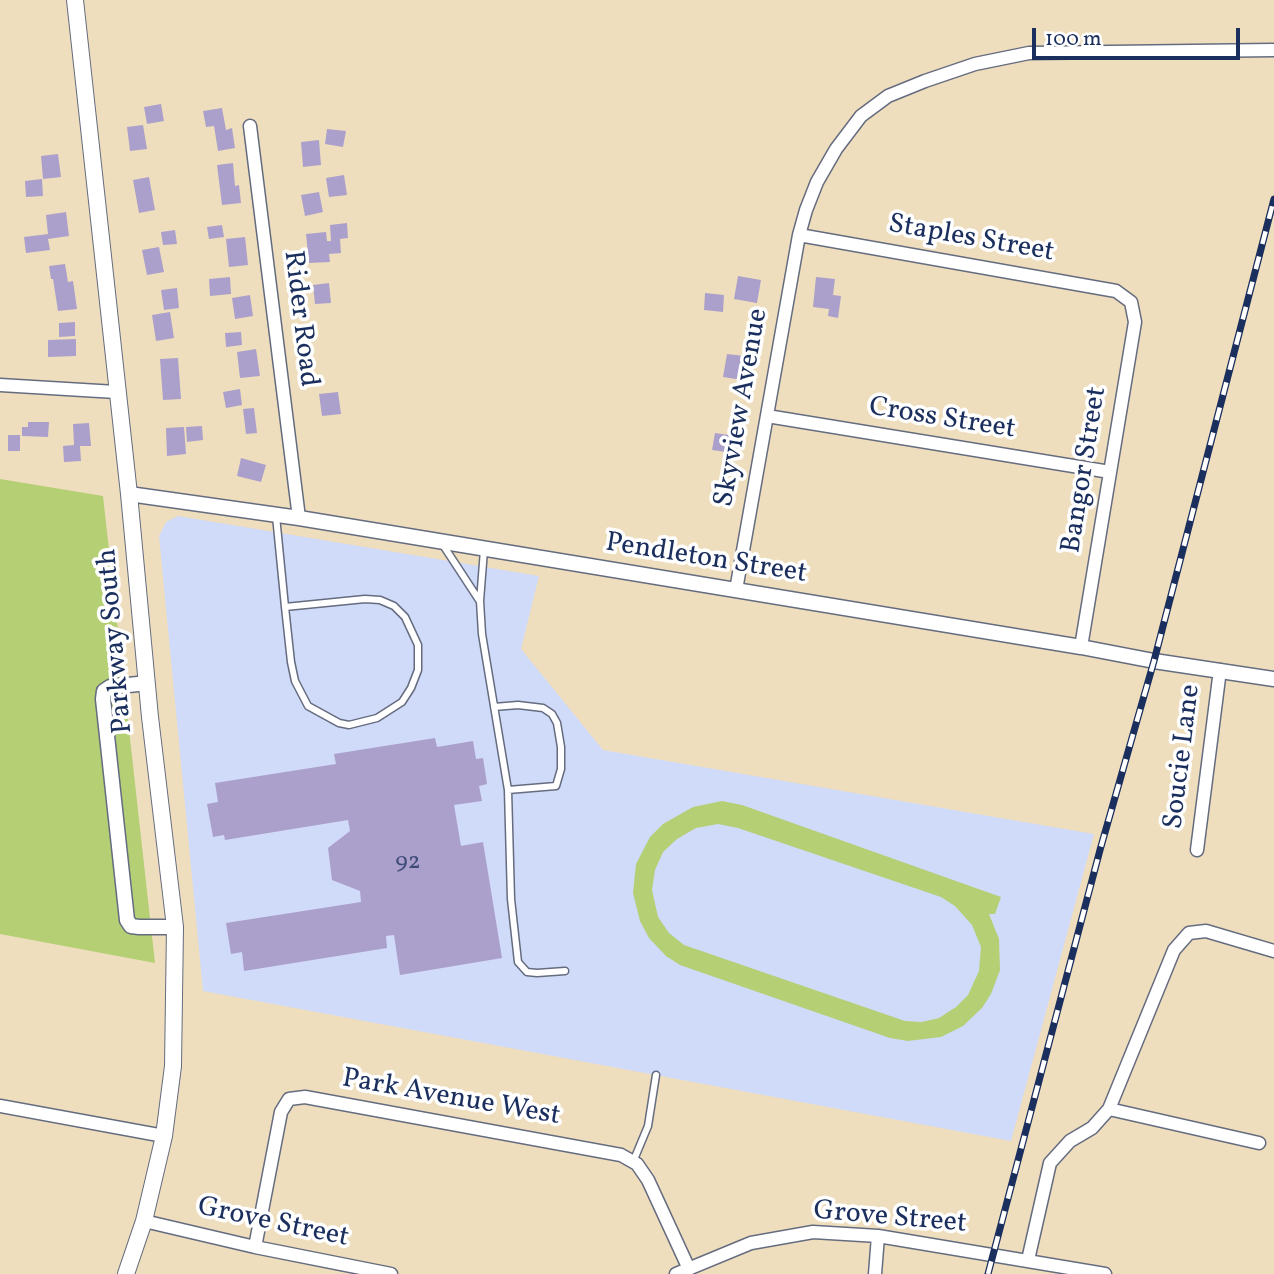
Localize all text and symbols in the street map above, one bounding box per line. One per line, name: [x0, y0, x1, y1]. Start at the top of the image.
scale bar: [1036, 14, 1244, 58]
text: 100 m: [1045, 25, 1102, 54]
street label: Staples Street: [886, 209, 1056, 271]
street label: Rider Road: [274, 249, 324, 389]
street label: Skyview Avenue: [709, 306, 777, 510]
street label: Bangor Street: [1056, 384, 1116, 556]
street label: Cross Street: [866, 392, 1018, 448]
street label: Pendleton Street: [603, 528, 809, 592]
street label: Parkway South: [92, 547, 142, 735]
street label: Soucie Lane: [1158, 683, 1210, 831]
house number: 92: [395, 850, 421, 878]
street label: Park Avenue West: [339, 1063, 563, 1135]
street label: Grove Street: [194, 1192, 352, 1256]
street label: Grove Street: [812, 1196, 968, 1242]

